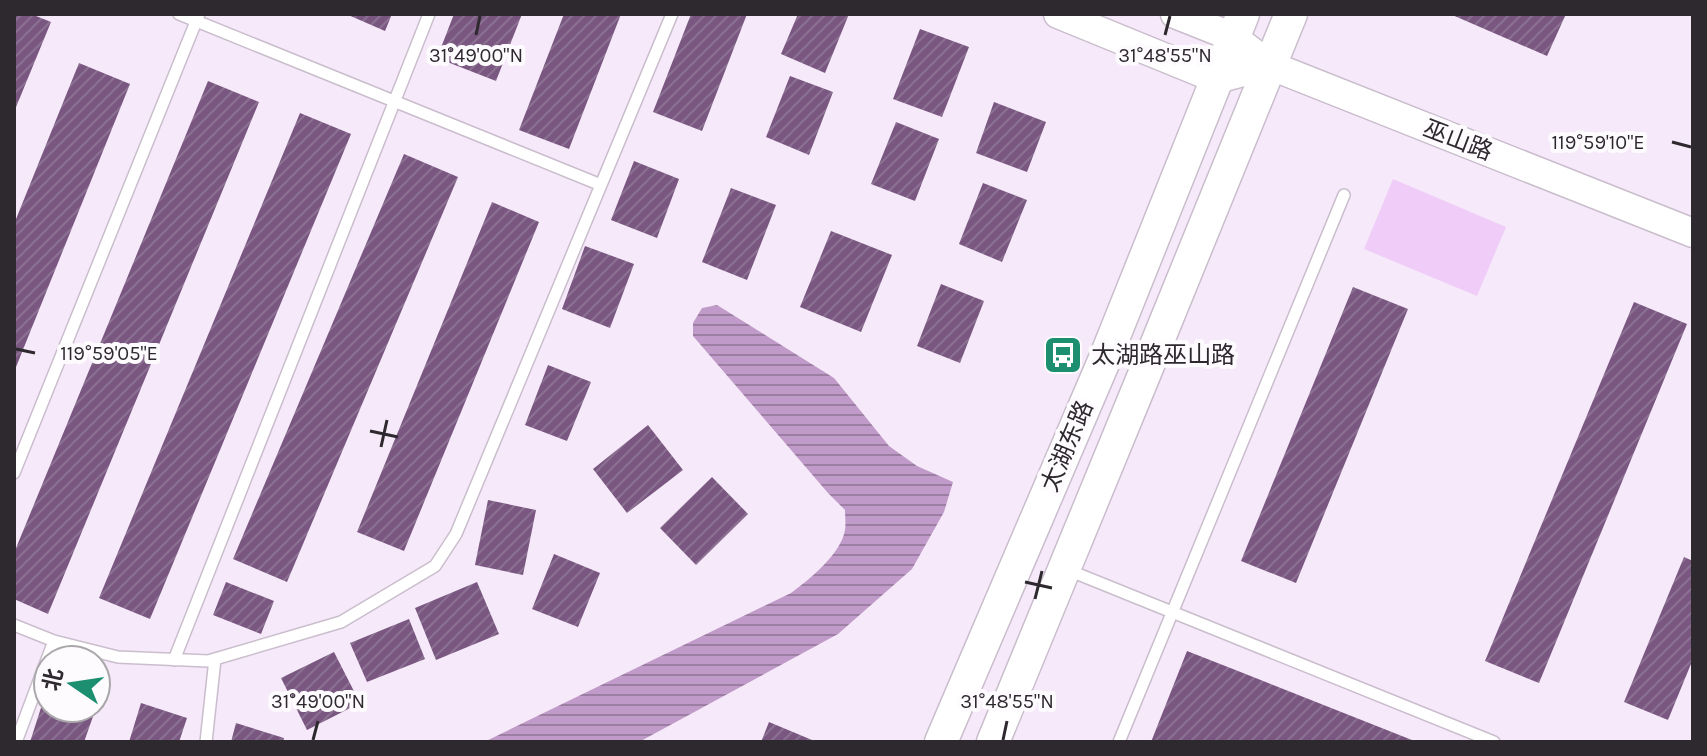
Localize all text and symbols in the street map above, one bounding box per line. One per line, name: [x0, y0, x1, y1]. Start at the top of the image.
text: 31°49'00"N: [429, 44, 523, 67]
text: 31°48'55"N: [1118, 44, 1212, 67]
street label: 巫山路: [1419, 114, 1497, 166]
text: 119°59'10"E: [1551, 131, 1645, 154]
bus stop icon: 太湖路巫山路: [1042, 334, 1084, 376]
place label: 太湖路巫山路: [1091, 341, 1235, 369]
text: 119°59'05"E: [60, 342, 158, 365]
street label: 太湖东路: [1035, 396, 1099, 496]
north arrow: [32, 644, 112, 724]
text: 北: [38, 666, 69, 693]
text: 31°49'00"N: [271, 690, 365, 713]
text: 31°48'55"N: [960, 690, 1054, 713]

